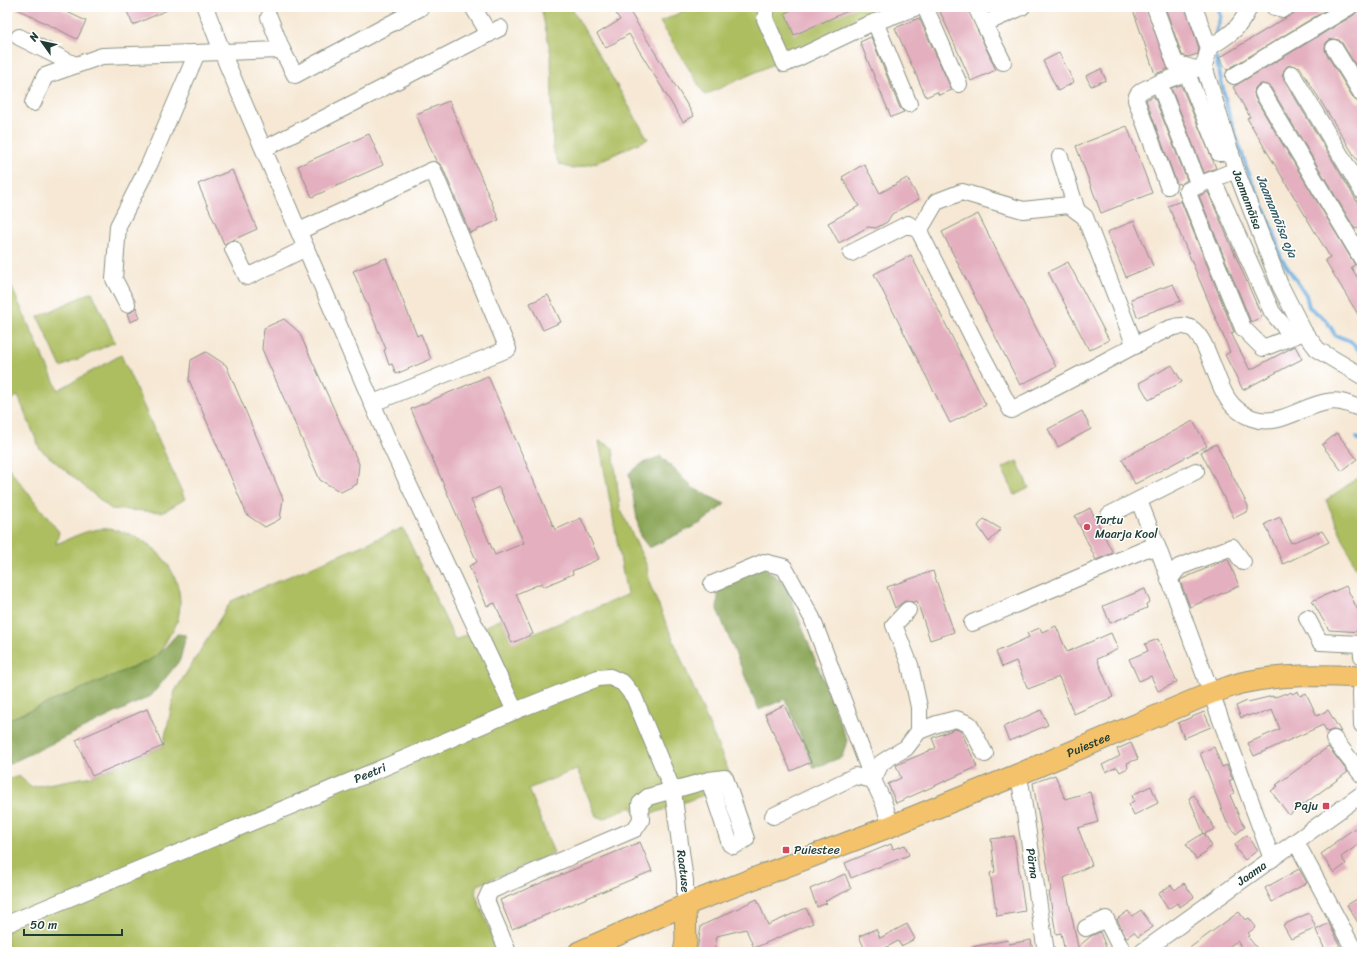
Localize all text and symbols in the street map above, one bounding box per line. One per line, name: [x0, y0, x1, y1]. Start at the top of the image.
north arrow: [22, 22, 62, 62]
text: N: [23, 28, 44, 46]
street label: Jaamamõisa: [1225, 165, 1269, 233]
water label: Jaamamõisa oja: [1250, 171, 1305, 263]
place label: Tartu Maarja Kool: [1095, 509, 1158, 545]
marker: Tartu Maarja Kool: [1082, 522, 1092, 532]
street label: Puiestee: [1063, 726, 1114, 764]
street label: Peetri: [350, 756, 390, 790]
place label: Paju: [1294, 795, 1319, 817]
marker: Paju: [1321, 801, 1331, 811]
place label: Puiestee: [794, 839, 840, 861]
marker: Puiestee: [781, 845, 791, 855]
street label: Pärna: [1019, 847, 1046, 880]
street label: Raatuse: [670, 849, 696, 892]
street label: Jaama: [1231, 855, 1271, 892]
scale bar: [24, 911, 122, 937]
text: 50 m: [30, 914, 57, 936]

